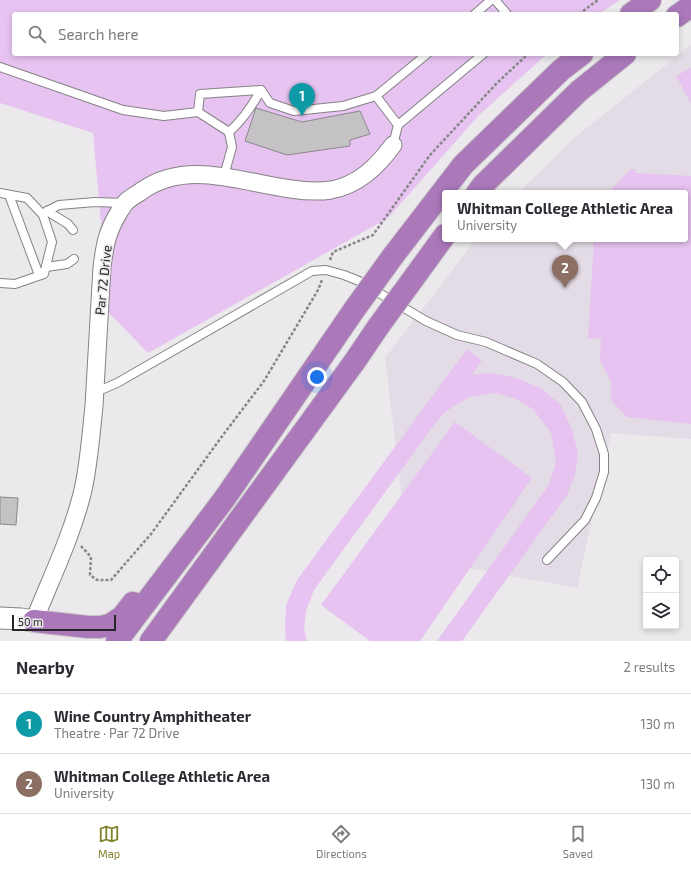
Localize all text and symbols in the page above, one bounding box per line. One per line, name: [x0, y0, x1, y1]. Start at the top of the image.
search box: [12, 12, 679, 56]
icon: search: [26, 23, 48, 45]
text: Search here: [58, 25, 139, 43]
pin: 1: [289, 83, 315, 116]
popup: [442, 190, 688, 242]
text: Whitman College Athletic Area: [457, 199, 673, 217]
text: University: [457, 217, 517, 233]
street label: Par 72 Drive: [91, 244, 115, 316]
pin: 2: [552, 255, 578, 288]
your location: [307, 367, 327, 387]
map controls: [643, 557, 679, 629]
button: locate: [643, 557, 679, 593]
button: layers: [643, 593, 679, 629]
scale bar: [12, 613, 116, 632]
text: 50 m: [18, 615, 43, 628]
text: Nearby: [16, 657, 74, 677]
text: 2 results: [623, 659, 675, 675]
text: Wine Country Amphitheater: [54, 707, 251, 725]
text: 1: [26, 716, 32, 732]
text: 130 m: [640, 716, 675, 732]
text: Theatre · Par 72 Drive: [54, 725, 179, 741]
text: Whitman College Athletic Area: [54, 767, 270, 785]
text: 2: [25, 776, 33, 792]
text: 130 m: [640, 776, 675, 792]
text: University: [54, 785, 114, 801]
tab: Map: [98, 823, 120, 860]
tab: Directions: [316, 823, 367, 860]
tab: Saved: [563, 823, 593, 860]

